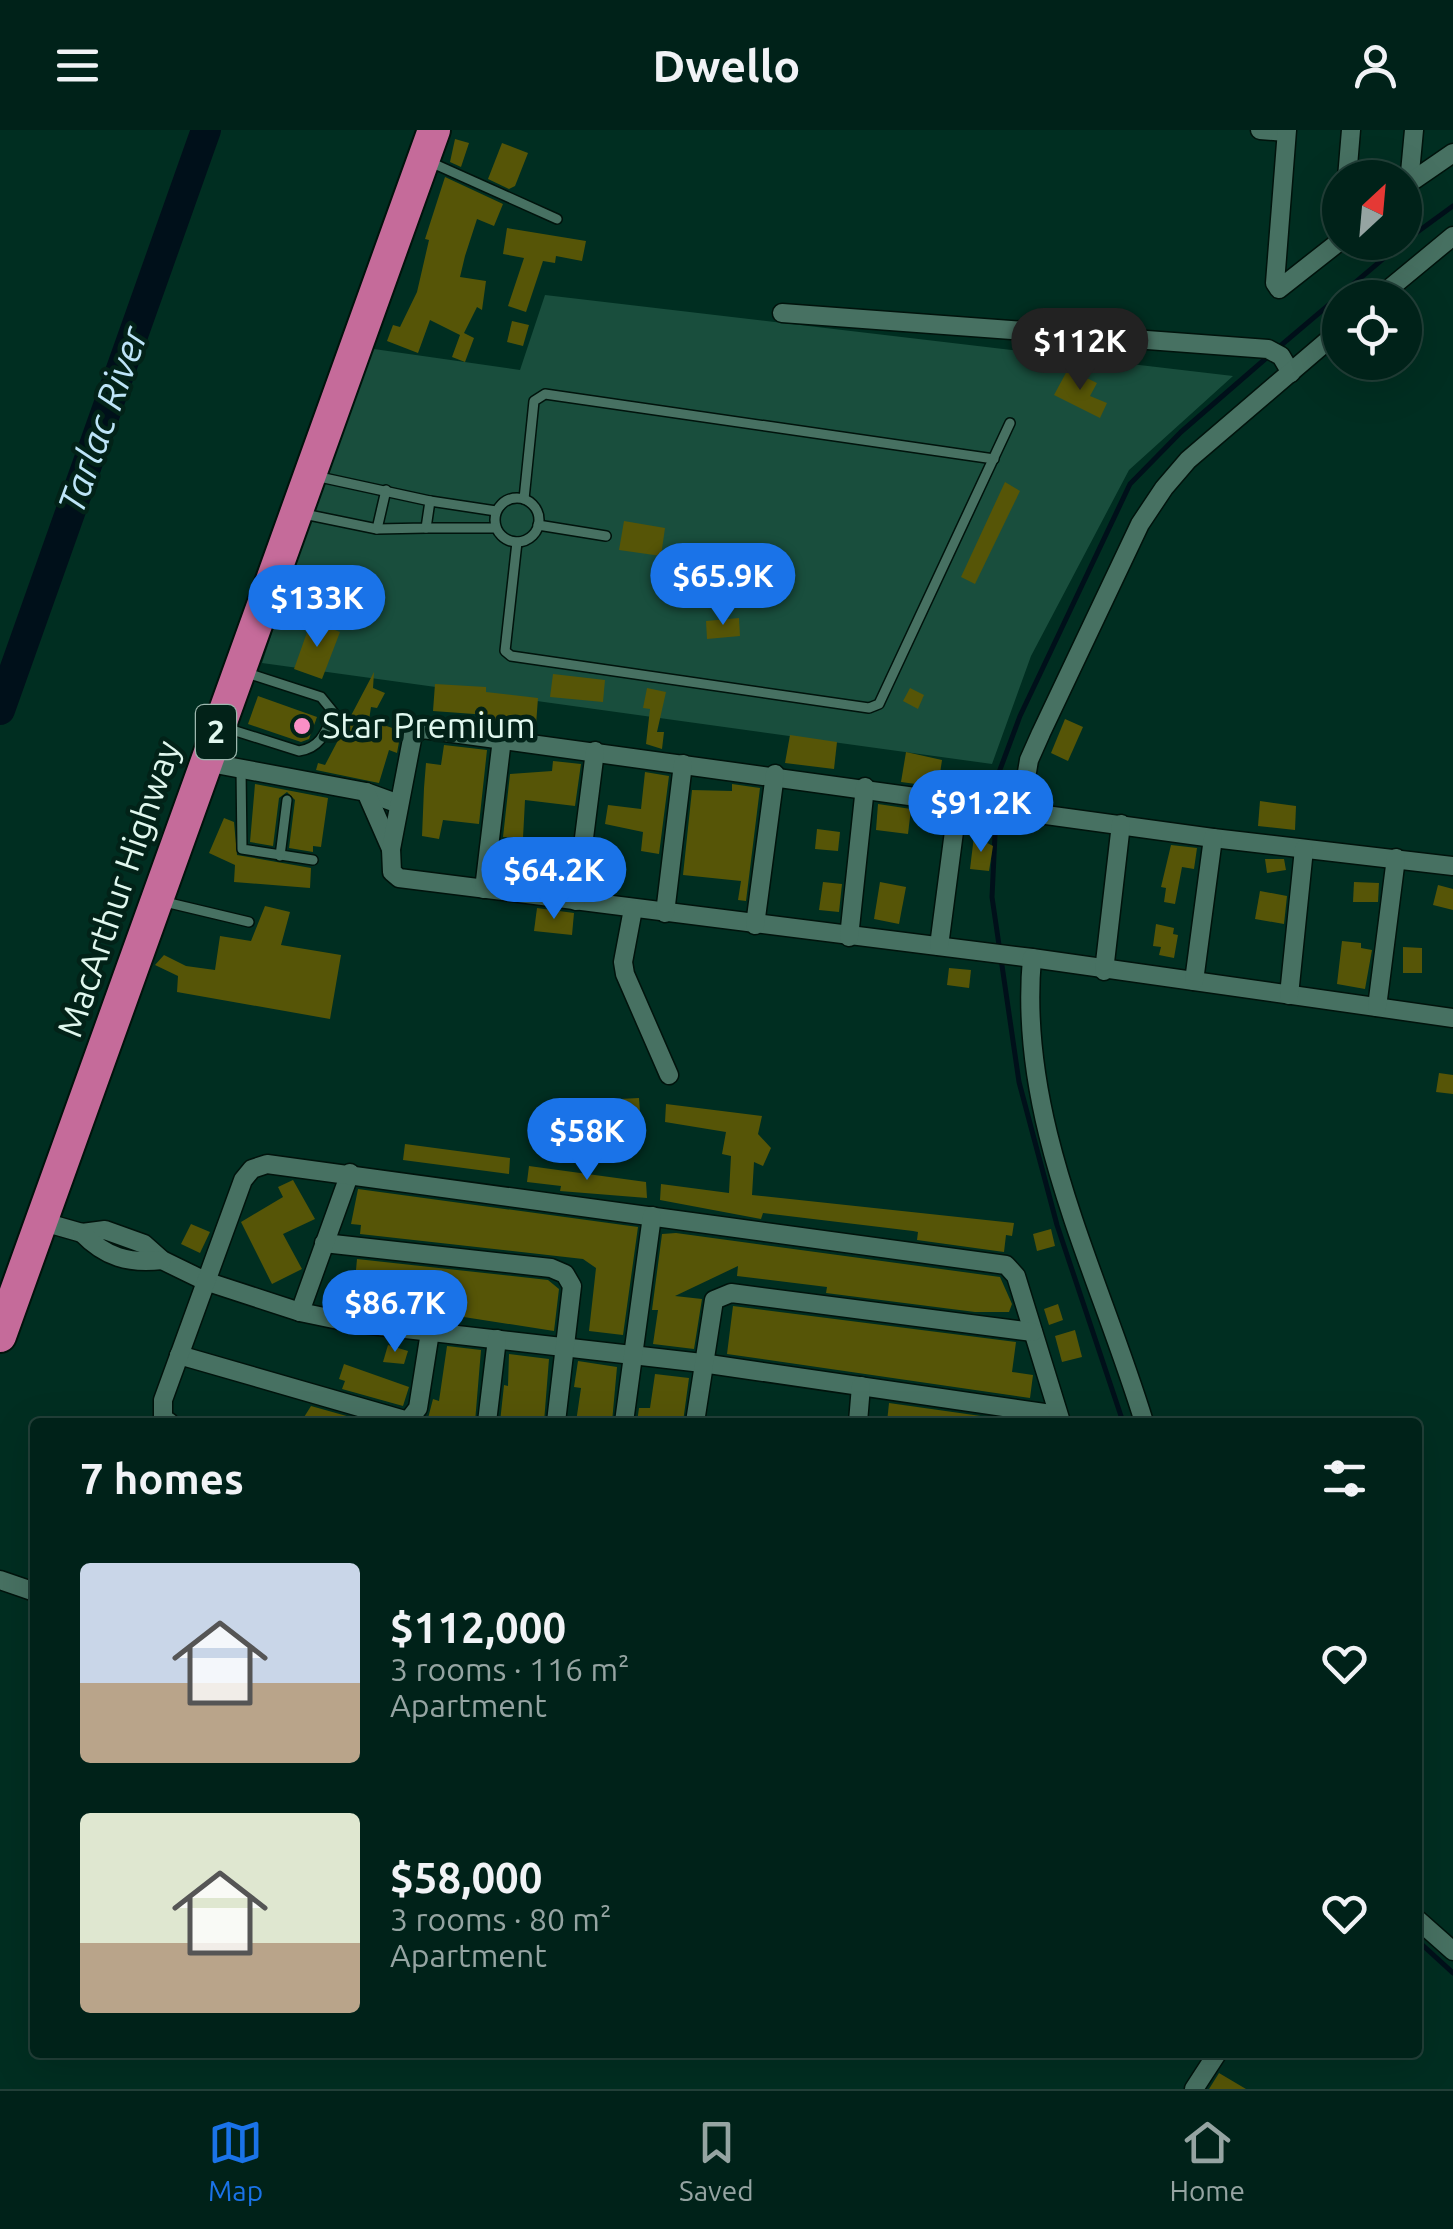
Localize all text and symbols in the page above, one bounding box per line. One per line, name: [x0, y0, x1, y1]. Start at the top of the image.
icon: menu: [50, 38, 105, 93]
icon: person: [1348, 38, 1403, 93]
text: Dwello: [653, 40, 800, 91]
north arrow: [1322, 160, 1422, 260]
map controls: [1322, 160, 1422, 380]
button: locate: [1322, 280, 1422, 380]
pin: $112K: [1010, 308, 1150, 393]
water label: Tarlac River: [49, 319, 156, 518]
text: $112K: [1033, 322, 1127, 358]
pin: $65.9K: [642, 543, 804, 628]
text: $65.9K: [672, 557, 774, 593]
pin: $133K: [247, 565, 387, 650]
text: $133K: [270, 579, 364, 615]
road number: 2: [196, 705, 236, 759]
place label: Star Premium: [322, 705, 536, 745]
marker: Star Premium: [291, 715, 313, 737]
street label: MacArthur Highway: [49, 735, 188, 1042]
pin: $91.2K: [900, 770, 1062, 855]
text: $91.2K: [930, 784, 1032, 820]
pin: $64.2K: [473, 837, 635, 922]
text: $64.2K: [503, 851, 605, 887]
pin: $58K: [528, 1098, 646, 1183]
text: $58K: [549, 1112, 625, 1148]
pin: $86.7K: [314, 1270, 476, 1355]
text: $86.7K: [344, 1284, 446, 1320]
icon: filters: [1317, 1451, 1372, 1506]
text: 7 homes: [80, 1455, 244, 1502]
icon: home: [160, 1603, 280, 1723]
text: $112,000: [390, 1604, 566, 1651]
icon: heart: [1317, 1636, 1372, 1691]
text: 3 rooms · 116 m²: [390, 1651, 630, 1687]
text: Apartment: [390, 1687, 547, 1723]
icon: home: [160, 1853, 280, 1973]
text: $58,000: [390, 1854, 542, 1901]
icon: heart: [1317, 1886, 1372, 1941]
text: 3 rooms · 80 m²: [390, 1901, 611, 1937]
text: Apartment: [390, 1937, 547, 1973]
tab: Map: [208, 2115, 263, 2206]
tab: Saved: [679, 2115, 754, 2206]
tab: Home: [1169, 2115, 1245, 2206]

